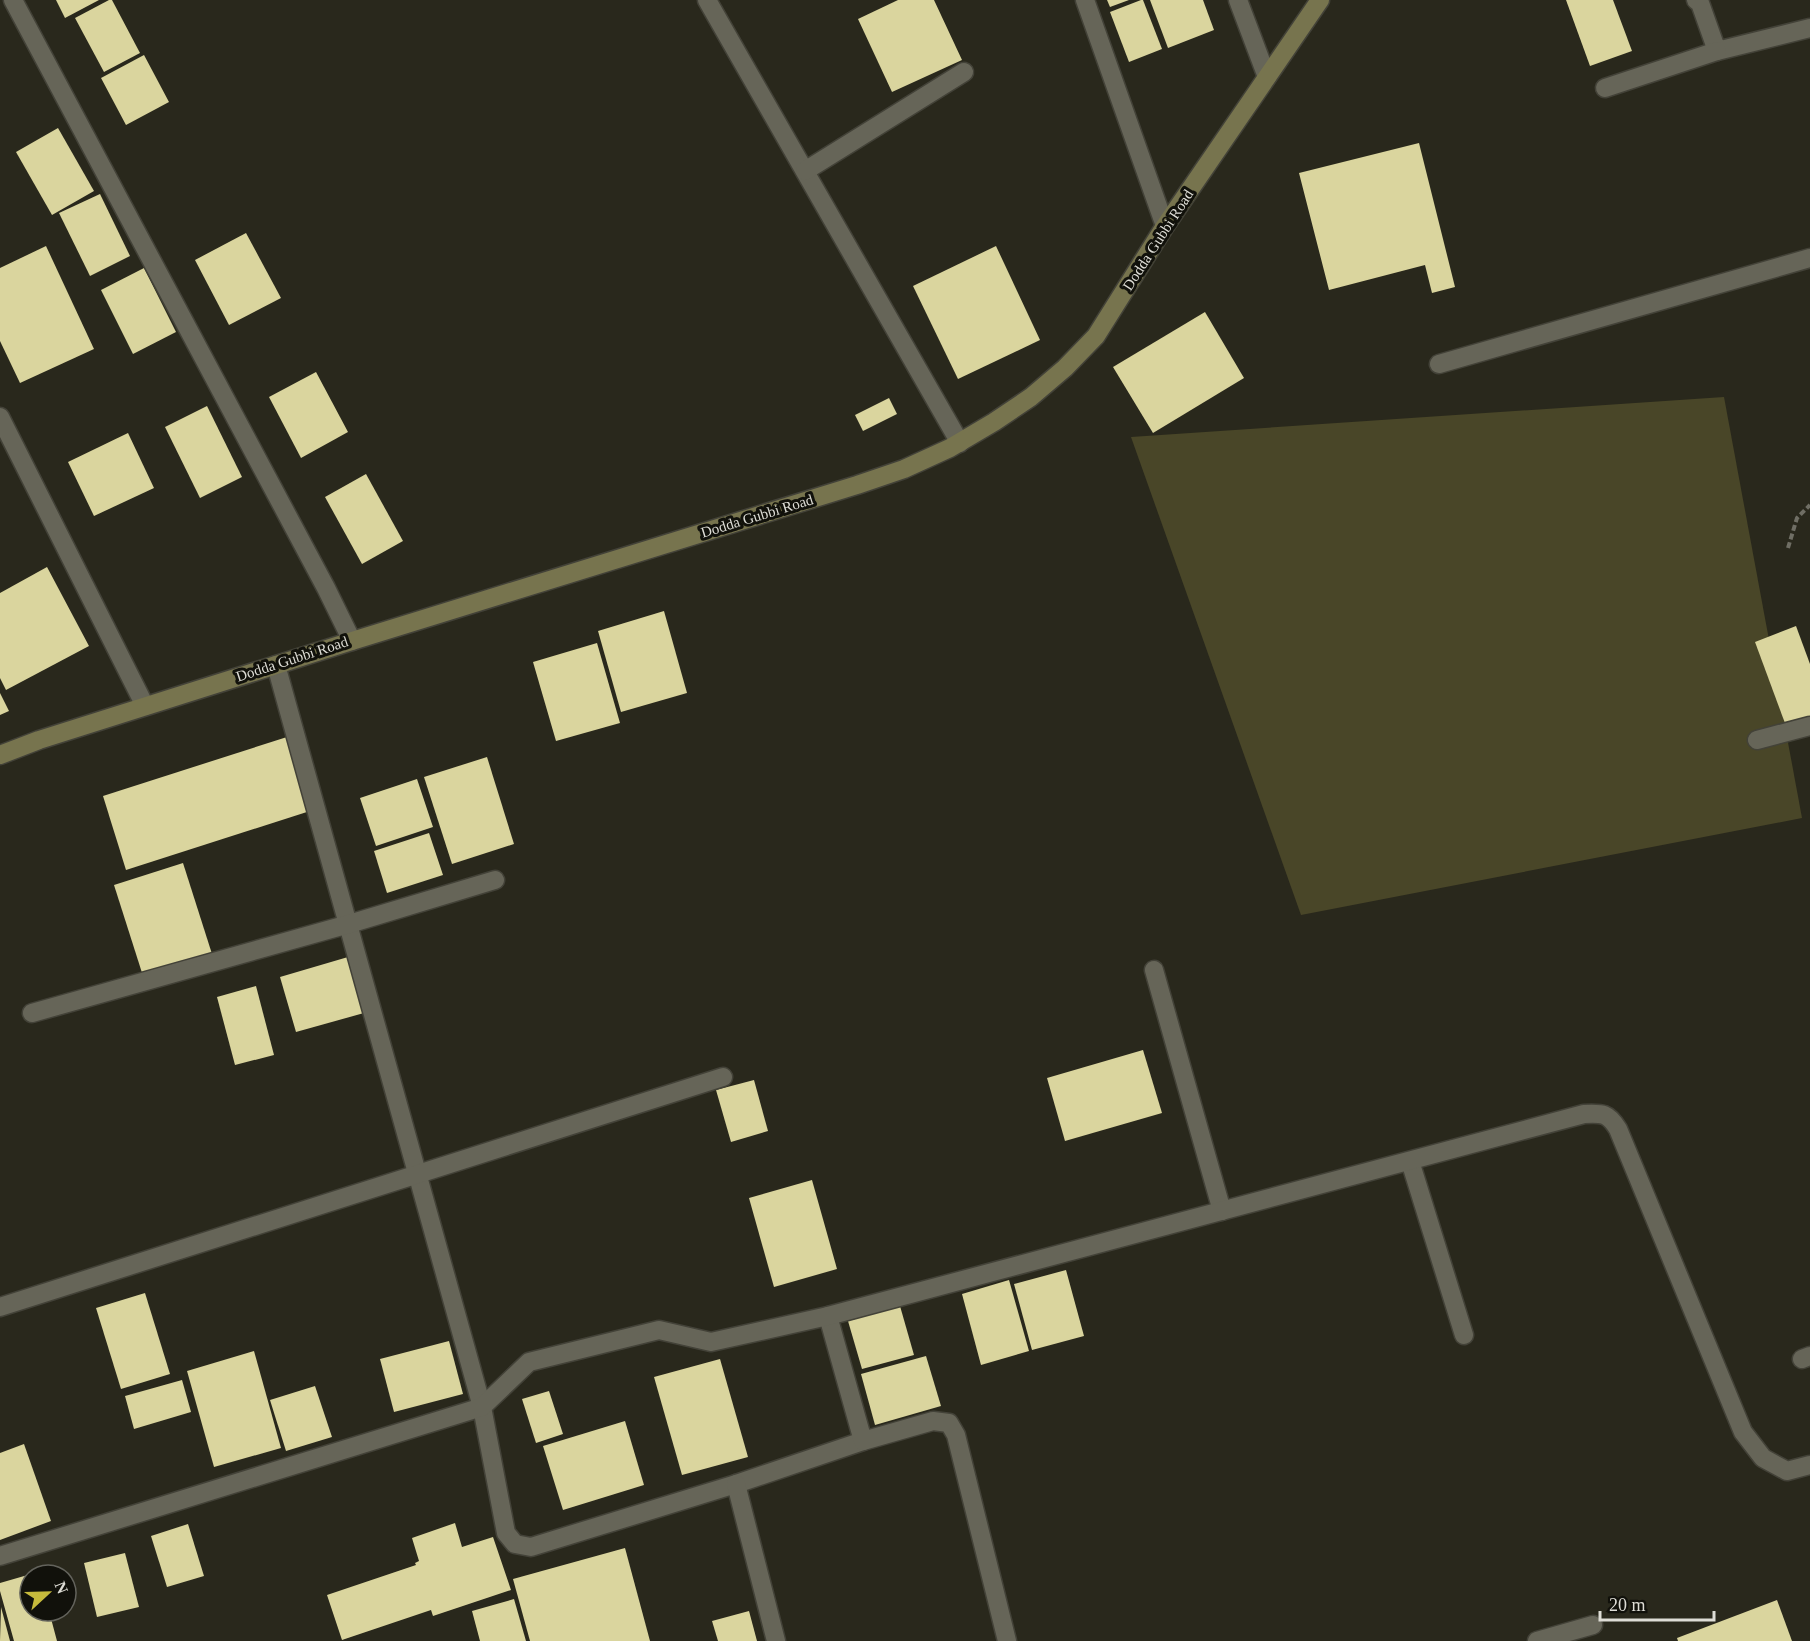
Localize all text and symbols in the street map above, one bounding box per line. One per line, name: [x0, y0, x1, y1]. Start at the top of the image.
street label: Dodda Gubbi Road: [1120, 186, 1197, 293]
street label: Dodda Gubbi Road: [699, 491, 816, 541]
street label: Dodda Gubbi Road: [234, 633, 350, 685]
north arrow: [18, 1563, 78, 1623]
text: N: [51, 1579, 72, 1597]
scale bar: [1600, 1584, 1714, 1622]
text: 20 m: [1609, 1595, 1646, 1615]

